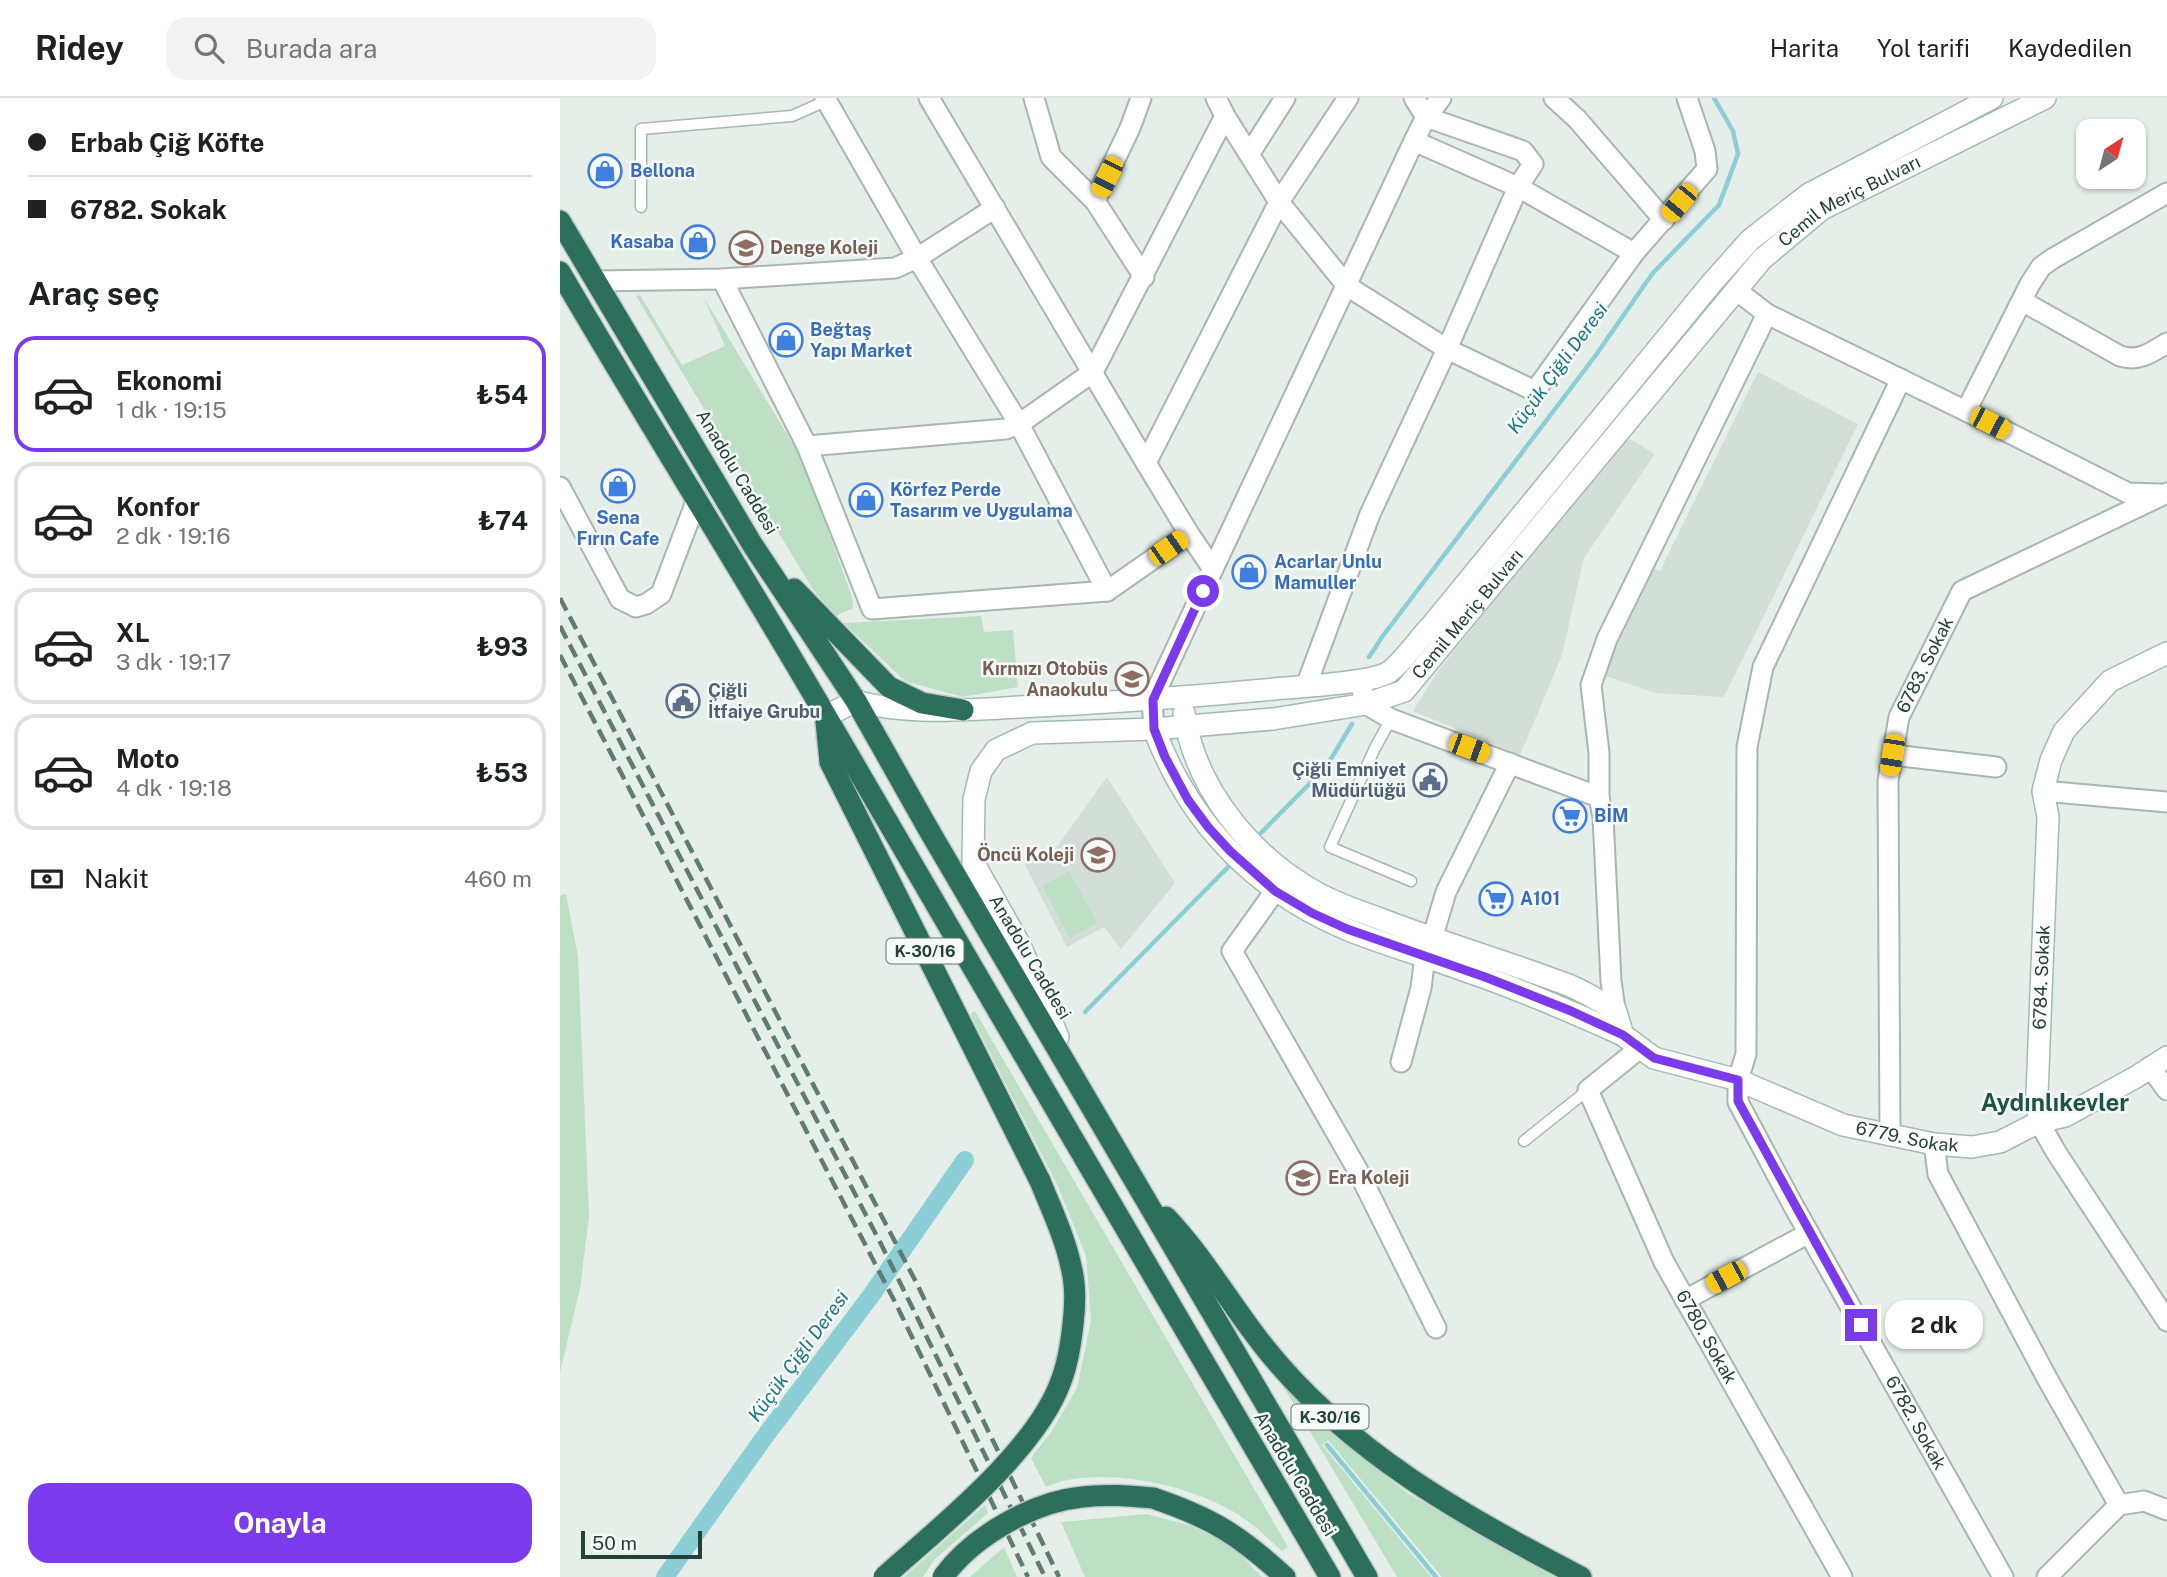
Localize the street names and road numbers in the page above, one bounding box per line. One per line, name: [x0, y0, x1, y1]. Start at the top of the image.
street label: Cemil Meriç Bulvarı: [1774, 151, 1924, 251]
street label: Anadolu Caddesi: [692, 406, 783, 538]
street label: Cemil Meriç Bulvarı: [1407, 545, 1527, 683]
street label: 6783. Sokak: [1892, 613, 1957, 716]
street label: Anadolu Caddesi: [985, 891, 1076, 1023]
street label: 6784. Sokak: [2029, 924, 2054, 1030]
road number: K-30/16: [886, 938, 964, 964]
street label: 6779. Sokak: [1854, 1117, 1959, 1156]
street label: 6780. Sokak: [1672, 1286, 1742, 1387]
street label: 6782. Sokak: [1882, 1372, 1951, 1473]
road number: K-30/16: [1292, 1404, 1368, 1429]
street label: Anadolu Caddesi: [1250, 1408, 1341, 1540]

